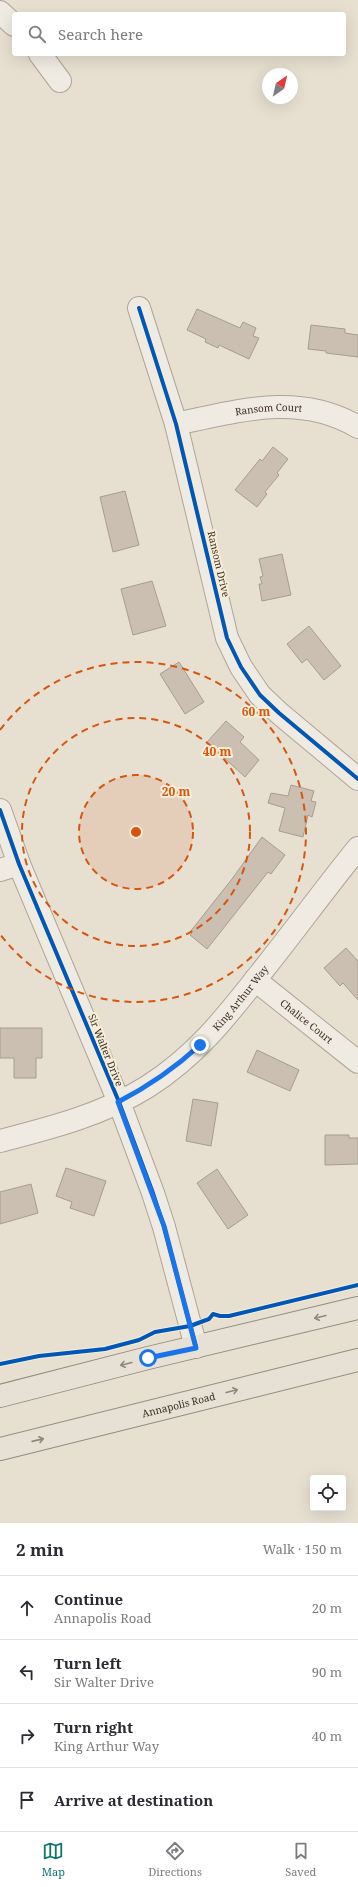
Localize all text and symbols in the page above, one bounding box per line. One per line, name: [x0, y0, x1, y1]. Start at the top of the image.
search box: [12, 12, 346, 56]
icon: search: [26, 23, 48, 45]
text: Search here: [58, 24, 143, 44]
north arrow: [262, 68, 298, 104]
street label: Ransom Court: [234, 400, 303, 419]
street label: Ransom Drive: [205, 530, 233, 598]
text: 60 m: [242, 703, 270, 720]
text: 40 m: [203, 743, 231, 760]
text: 20 m: [162, 783, 190, 800]
centre of rings: [129, 825, 143, 839]
street label: King Arthur Way: [209, 962, 271, 1034]
street label: Chalice Court: [277, 996, 336, 1047]
street label: Sir Walter Drive: [85, 1012, 127, 1088]
route end: [191, 1036, 209, 1054]
one-way arrow: [314, 1314, 327, 1321]
route start: [139, 1349, 157, 1367]
one-way arrow: [119, 1360, 132, 1368]
one-way arrow: [225, 1387, 238, 1395]
street label: Annapolis Road: [140, 1389, 217, 1420]
one-way arrow: [31, 1436, 44, 1444]
map controls: [310, 1475, 346, 1511]
button: locate: [310, 1475, 346, 1511]
text: 2 min: [16, 1538, 64, 1561]
text: Walk · 150 m: [263, 1540, 342, 1558]
text: Continue: [54, 1589, 123, 1609]
icon: ahead: [16, 1597, 38, 1619]
text: 20 m: [312, 1599, 342, 1617]
text: Annapolis Road: [54, 1609, 152, 1627]
text: Turn left: [54, 1653, 122, 1673]
icon: left: [16, 1661, 38, 1683]
text: 90 m: [312, 1663, 342, 1681]
text: Sir Walter Drive: [54, 1673, 154, 1691]
text: Turn right: [54, 1717, 133, 1737]
icon: right: [16, 1725, 38, 1747]
text: 40 m: [312, 1727, 342, 1745]
text: King Arthur Way: [54, 1737, 159, 1755]
icon: arrive: [16, 1789, 38, 1811]
text: Arrive at destination: [54, 1790, 213, 1810]
tab: Map: [42, 1840, 65, 1879]
tab: Directions: [148, 1840, 202, 1879]
tab: Saved: [285, 1840, 316, 1879]

